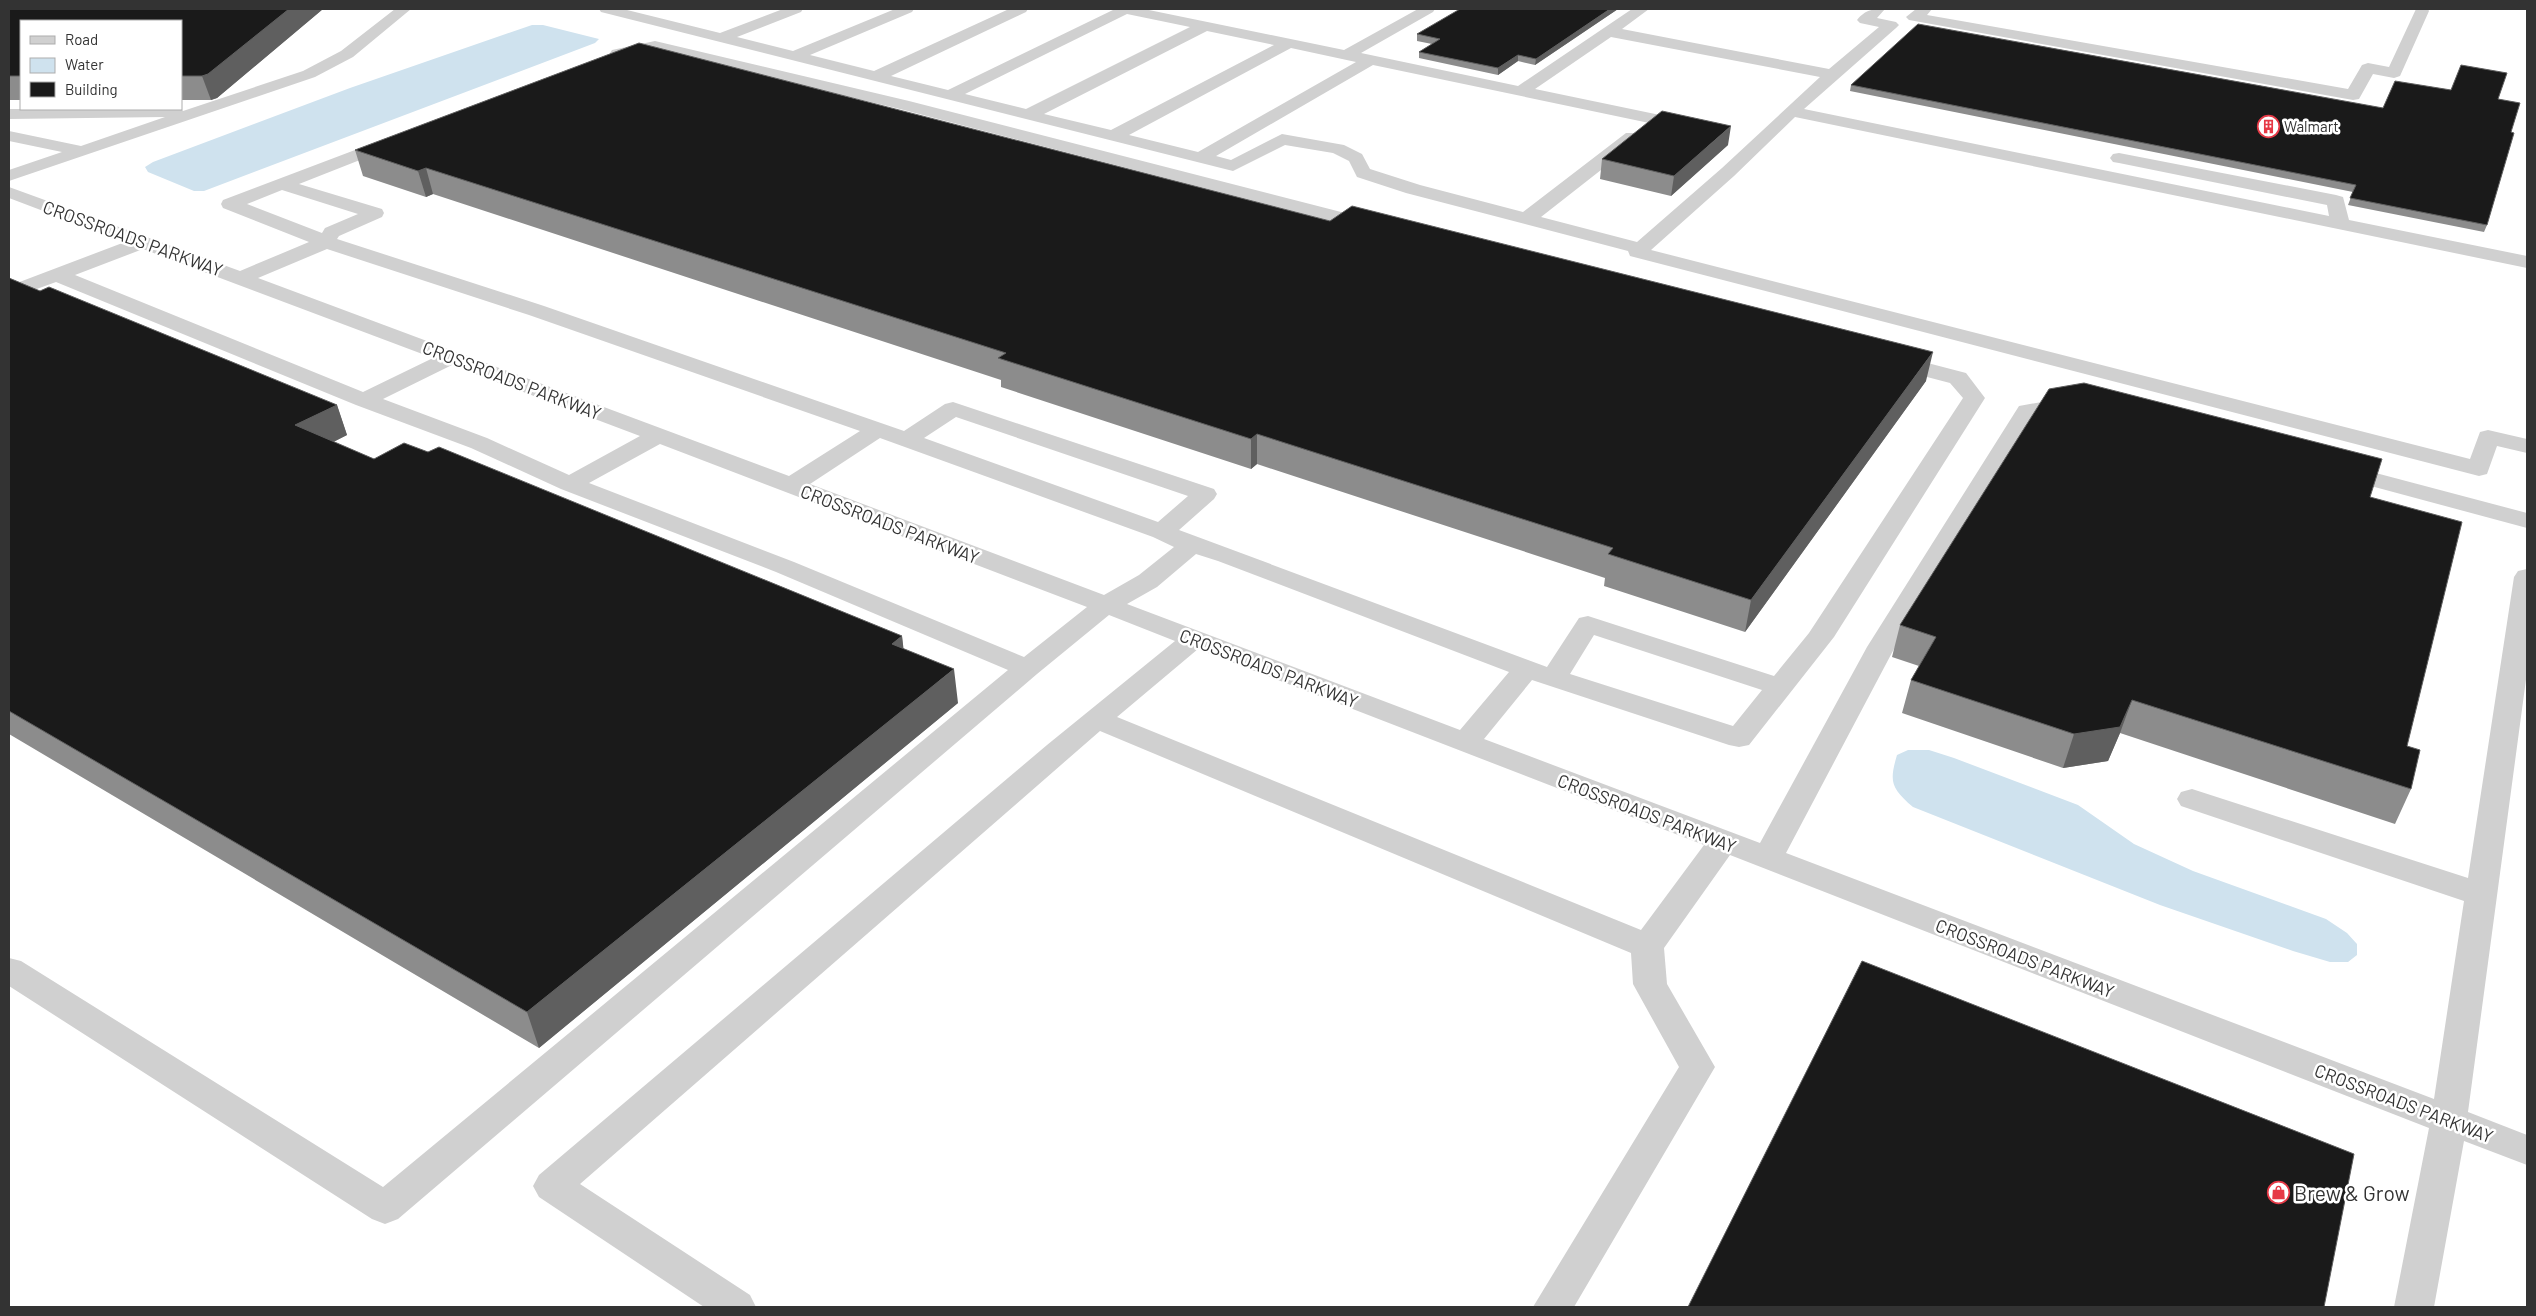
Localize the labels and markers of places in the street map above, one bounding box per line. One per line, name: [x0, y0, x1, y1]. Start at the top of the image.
building icon: Walmart: [2256, 114, 2280, 138]
place label: Walmart: [2284, 117, 2339, 135]
shop icon: Brew & Grow: [2266, 1180, 2290, 1204]
place label: Brew & Grow: [2294, 1180, 2410, 1205]

